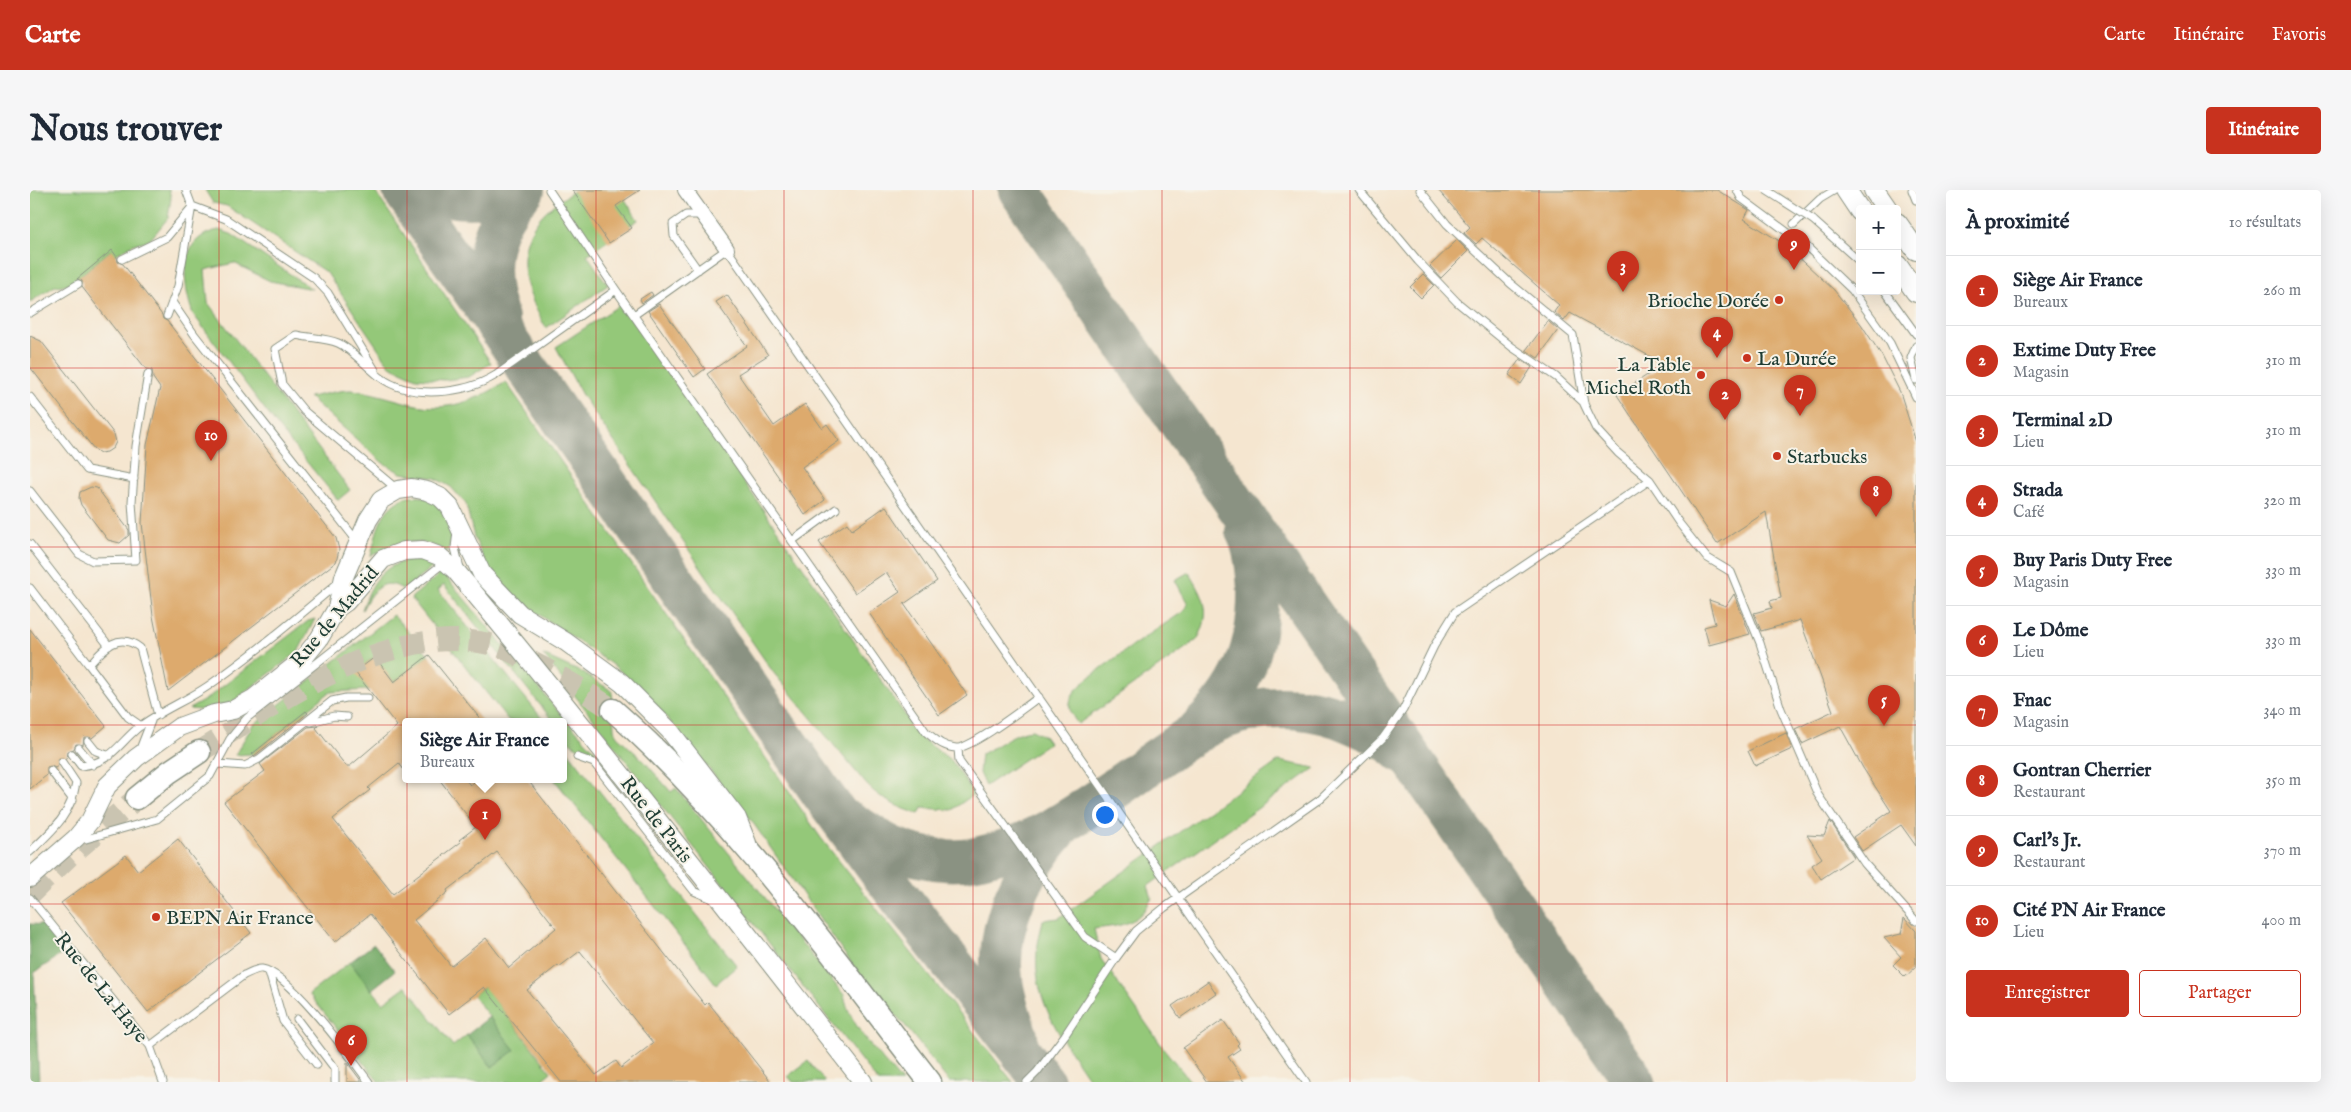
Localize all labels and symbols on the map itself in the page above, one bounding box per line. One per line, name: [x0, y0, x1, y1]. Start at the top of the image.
pin: 9: [1778, 229, 1810, 270]
pin: 3: [1607, 251, 1639, 292]
place label: Brioche Dorée: [1647, 289, 1769, 314]
marker: Brioche Dorée: [1773, 294, 1785, 306]
pin: 4: [1701, 317, 1733, 358]
place label: La Durée: [1757, 347, 1836, 372]
marker: La Durée: [1741, 352, 1753, 364]
place label: La Table Michel Roth: [1585, 353, 1691, 401]
marker: La Table Michel Roth: [1695, 369, 1707, 381]
pin: 7: [1784, 375, 1816, 416]
pin: 2: [1709, 379, 1741, 420]
pin: 10: [195, 420, 227, 461]
place label: Starbucks: [1787, 445, 1867, 470]
marker: Starbucks: [1771, 450, 1783, 462]
pin: 8: [1860, 476, 1892, 517]
street label: Rue de Madrid: [286, 561, 385, 673]
pin: 5: [1868, 685, 1900, 726]
street label: Rue de Paris: [614, 772, 697, 868]
pin: 1: [469, 799, 501, 840]
your location: [1092, 802, 1118, 828]
place label: BEPN Air France: [166, 906, 314, 931]
marker: BEPN Air France: [150, 911, 162, 923]
street label: Rue de La Haye: [49, 928, 153, 1048]
pin: 6: [335, 1025, 367, 1066]

